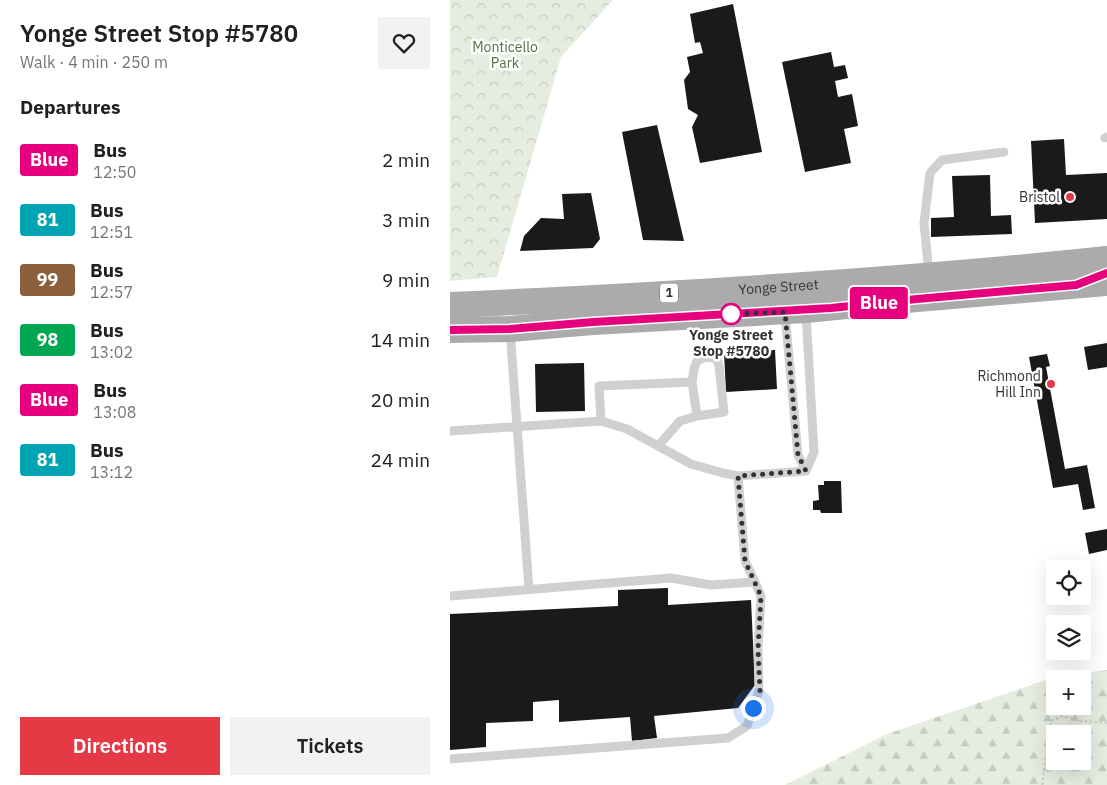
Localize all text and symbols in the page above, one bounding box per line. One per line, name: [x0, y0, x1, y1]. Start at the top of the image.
text: Yonge Street Stop #5780: [20, 17, 298, 49]
button: heart: [378, 17, 430, 69]
park label: Monticello Park: [472, 38, 538, 72]
text: Walk · 4 min · 250 m: [20, 52, 168, 72]
text: Departures: [20, 95, 120, 119]
text: Bus: [93, 138, 127, 162]
text: Blue: [30, 148, 68, 171]
text: 2 min: [382, 148, 430, 172]
text: 12:50: [93, 162, 136, 182]
place label: Bristol: [1019, 188, 1060, 206]
marker: Bristol: [1064, 191, 1076, 203]
text: Bus: [90, 198, 124, 222]
text: 81: [37, 208, 58, 231]
text: 3 min: [382, 208, 430, 232]
text: 12:51: [90, 222, 133, 242]
text: Bus: [90, 258, 124, 282]
text: 99: [37, 268, 58, 291]
text: 9 min: [382, 268, 430, 292]
street label: Yonge Street: [738, 275, 819, 299]
text: 12:57: [90, 282, 133, 302]
road number: 1: [660, 284, 678, 302]
line badge: Blue: [844, 287, 914, 319]
text: Blue: [860, 291, 898, 314]
marker: Yonge Street Stop #5780: [720, 303, 742, 325]
text: Bus: [90, 318, 124, 342]
place label: Yonge Street Stop #5780: [689, 326, 773, 360]
text: 98: [37, 328, 58, 351]
text: 14 min: [371, 328, 430, 352]
text: 13:02: [90, 342, 133, 362]
place label: Richmond Hill Inn: [977, 367, 1041, 401]
text: Bus: [93, 378, 127, 402]
marker: Richmond Hill Inn: [1045, 378, 1057, 390]
text: Blue: [30, 388, 68, 411]
text: 20 min: [371, 388, 430, 412]
text: 13:08: [93, 402, 136, 422]
text: Bus: [90, 438, 124, 462]
text: 81: [37, 448, 58, 471]
text: 24 min: [371, 448, 430, 472]
text: 13:12: [90, 462, 133, 482]
map controls: [1046, 560, 1091, 770]
button: locate: [1046, 560, 1091, 605]
button: layers: [1046, 615, 1091, 660]
button: +: [1046, 670, 1091, 715]
your location: [741, 696, 766, 721]
button: Directions: [20, 717, 220, 775]
button: Tickets: [230, 717, 430, 775]
button: −: [1046, 725, 1091, 770]

